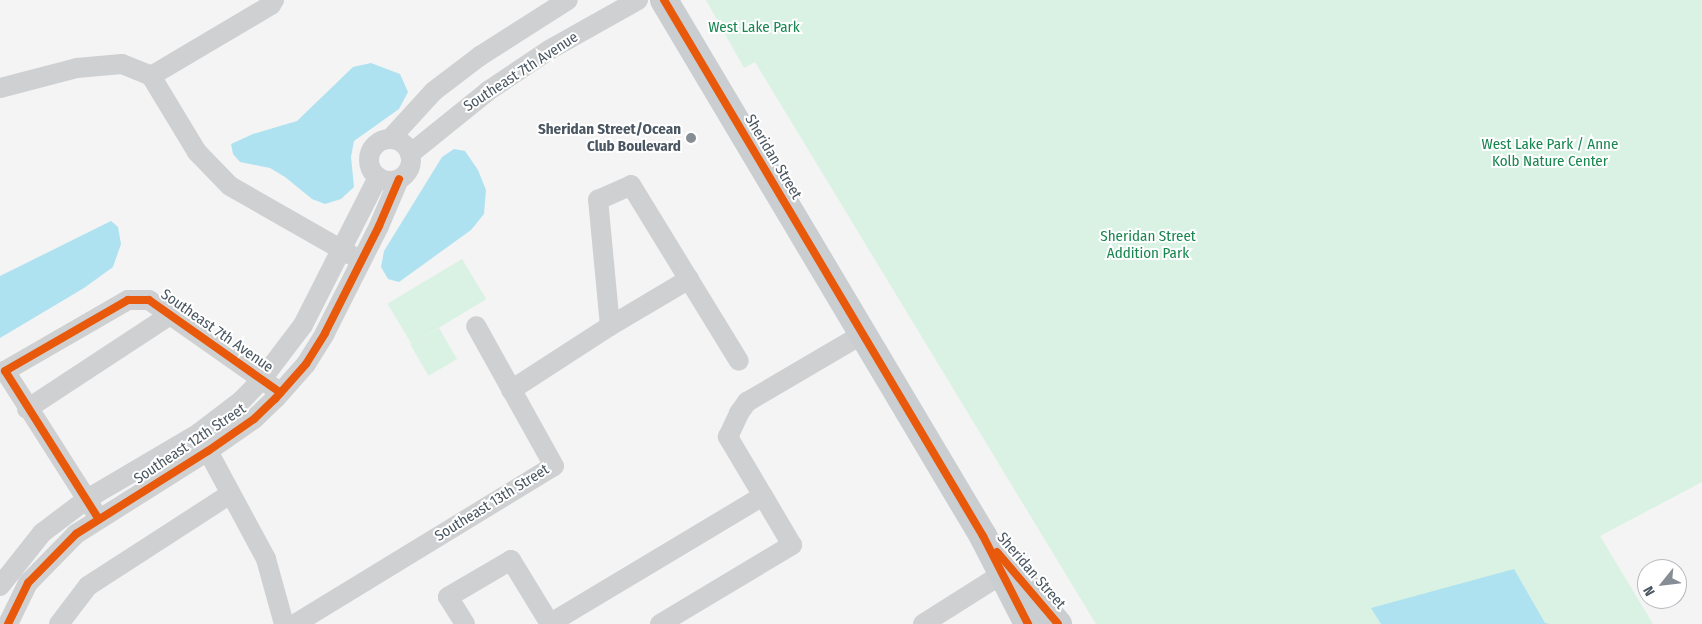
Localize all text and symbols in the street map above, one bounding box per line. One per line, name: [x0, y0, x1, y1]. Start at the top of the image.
park label: West Lake Park: [708, 19, 800, 37]
street label: Southeast 7th Avenue: [460, 28, 582, 116]
street label: Sheridan Street: [741, 111, 805, 203]
place label: Sheridan Street/Ocean Club Boulevard: [538, 120, 681, 155]
marker: Sheridan Street/Ocean Club Boulevard: [685, 132, 697, 144]
park label: West Lake Park / Anne Kolb Nature Center: [1482, 135, 1618, 170]
park label: Sheridan Street Addition Park: [1100, 227, 1196, 262]
street label: Southeast 7th Avenue: [157, 286, 277, 376]
street label: Southeast 12th Street: [131, 400, 249, 488]
street label: Southeast 13th Street: [432, 461, 552, 545]
street label: Sheridan Street: [993, 529, 1069, 613]
north arrow: [1637, 559, 1687, 609]
text: N: [1640, 583, 1659, 599]

